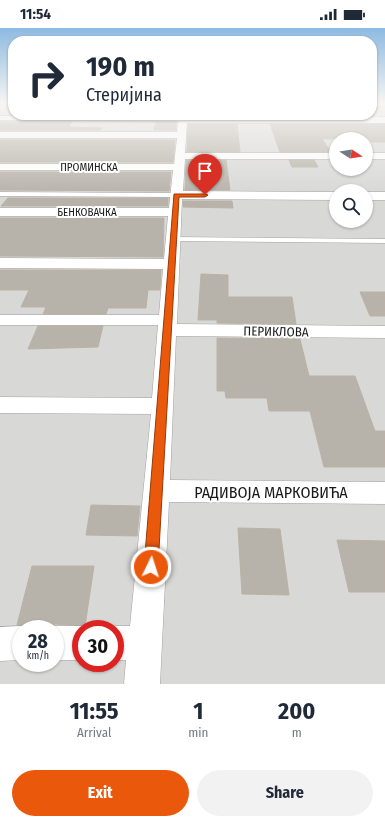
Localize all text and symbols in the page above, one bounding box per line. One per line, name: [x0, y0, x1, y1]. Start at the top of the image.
text: 11:54: [20, 5, 51, 23]
text: 190 m: [86, 50, 155, 83]
icon: right: [20, 52, 72, 104]
text: Стеријина: [86, 84, 162, 106]
north arrow: [329, 132, 373, 176]
map controls: [329, 132, 373, 228]
pin: [188, 154, 222, 195]
icon: arrive: [194, 160, 216, 182]
street label: ПРОМИНСКА: [60, 161, 118, 174]
button: search: [329, 184, 373, 228]
street label: БЕНКОВАЧКА: [57, 206, 117, 219]
street label: ПЕРИКЛОВА: [243, 323, 309, 340]
street label: РАДИВОЈА МАРКОВИЋА: [194, 483, 348, 502]
position arrow: [130, 546, 172, 588]
speed limit sign: 30: [72, 620, 124, 672]
text: 28: [28, 629, 48, 653]
text: km/h: [27, 650, 49, 662]
text: 11:55: [70, 697, 119, 725]
text: 1: [193, 697, 203, 725]
text: 200: [278, 697, 315, 725]
text: Arrival: [77, 725, 111, 740]
text: min: [188, 725, 208, 740]
text: m: [292, 725, 302, 740]
button: Exit: [12, 770, 189, 816]
button: Share: [197, 770, 373, 816]

